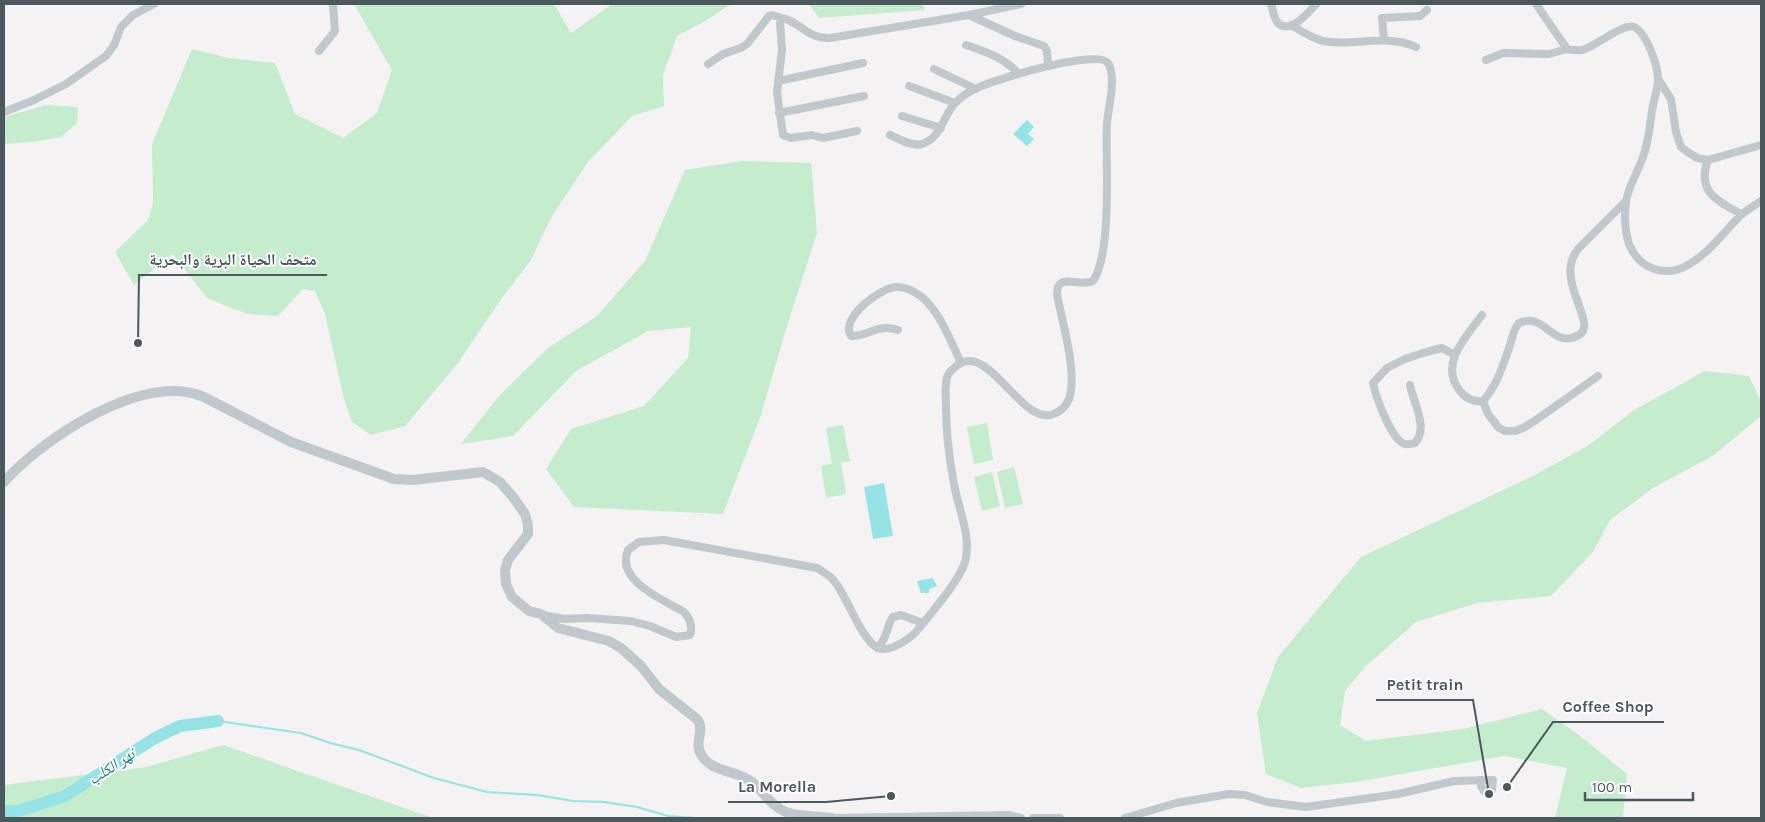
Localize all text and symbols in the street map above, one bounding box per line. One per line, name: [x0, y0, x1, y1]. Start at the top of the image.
callout: متحف الحياة البرية والبحرية: [139, 244, 327, 275]
text: متحف الحياة البرية والبحرية: [149, 250, 317, 269]
callout: Petit train: [1376, 669, 1473, 700]
text: Petit train: [1387, 675, 1463, 694]
callout: Coffee Shop: [1553, 691, 1664, 722]
text: Coffee Shop: [1563, 697, 1654, 716]
water label: نهر الكلب: [84, 743, 140, 789]
scale bar: [1585, 770, 1692, 802]
callout: La Morella: [728, 771, 826, 802]
text: La Morella: [738, 777, 816, 796]
text: 100 m: [1592, 778, 1632, 796]

